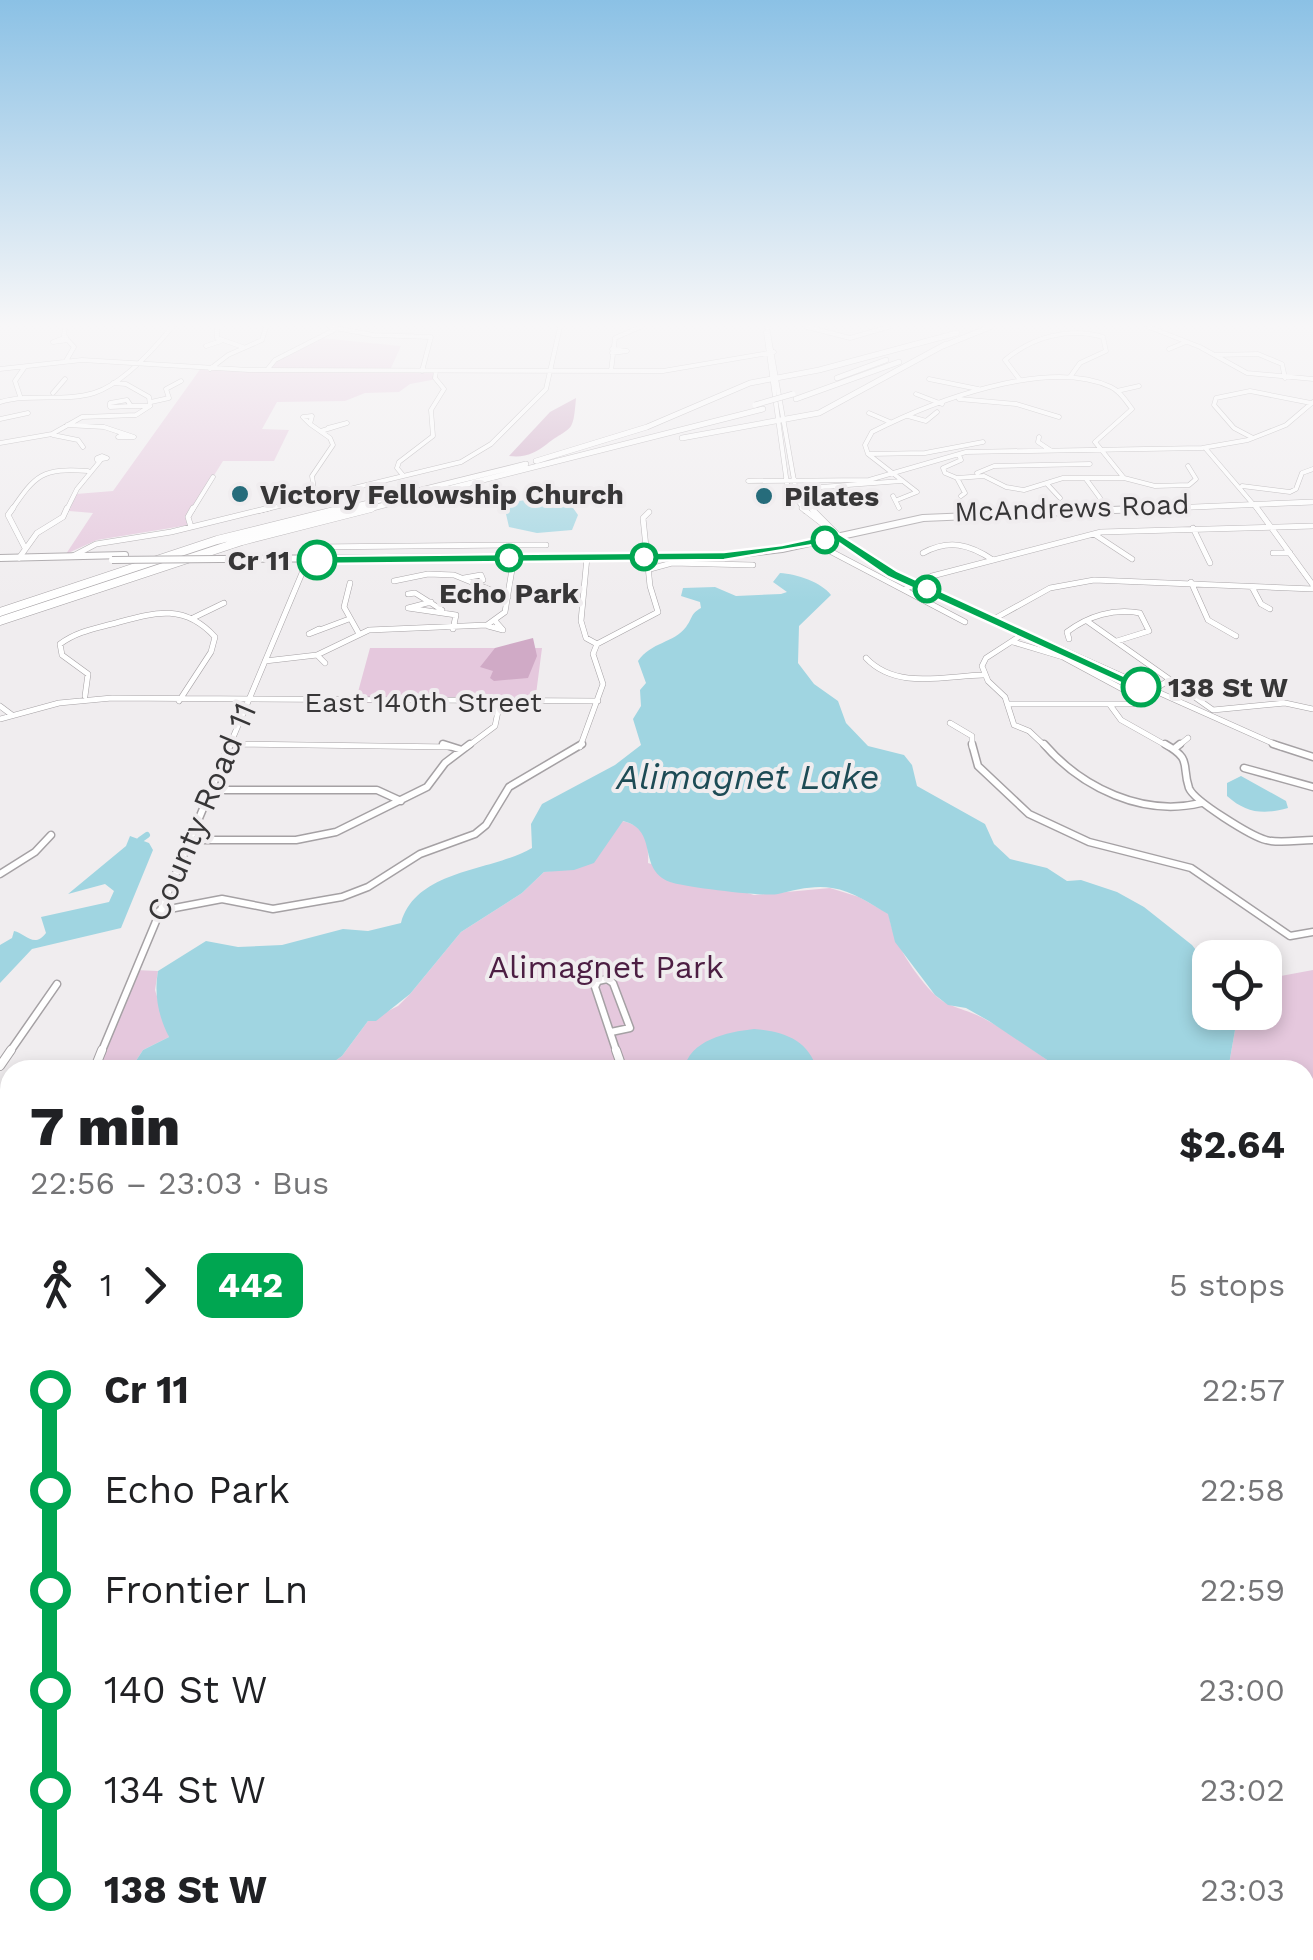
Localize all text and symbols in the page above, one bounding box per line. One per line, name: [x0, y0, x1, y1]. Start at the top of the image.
place label: Victory Fellowship Church: [260, 478, 624, 511]
place label: Pilates: [784, 480, 879, 513]
marker: Victory Fellowship Church: [229, 483, 251, 505]
marker: Pilates: [753, 485, 775, 507]
street label: McAndrews Road: [954, 487, 1190, 529]
unlabelled marker: [812, 527, 838, 553]
marker: Cr 11: [298, 541, 336, 579]
place label: Cr 11: [227, 544, 290, 577]
unlabelled marker: [631, 544, 657, 570]
marker: Echo Park: [496, 545, 522, 571]
unlabelled marker: [914, 576, 940, 602]
place label: Echo Park: [439, 577, 579, 610]
marker: 138 St W: [1122, 668, 1160, 706]
place label: 138 St W: [1168, 671, 1288, 704]
street label: East 140th Street: [304, 686, 542, 719]
street label: County Road 11: [138, 697, 264, 927]
water label: Alimagnet Lake: [614, 756, 880, 798]
map controls: [1192, 940, 1282, 1030]
button: locate: [1192, 940, 1282, 1030]
park label: Alimagnet Park: [488, 948, 724, 986]
text: 7 min: [30, 1094, 180, 1158]
text: $2.64: [1179, 1123, 1285, 1167]
text: 22:56 – 23:03 · Bus: [30, 1164, 329, 1202]
icon: walk: [30, 1258, 85, 1313]
icon: forward: [127, 1258, 182, 1313]
text: 442: [217, 1264, 283, 1306]
text: 1: [100, 1266, 112, 1304]
text: 5 stops: [1169, 1266, 1285, 1304]
text: Cr 11: [104, 1368, 189, 1412]
text: 22:57: [1202, 1371, 1285, 1409]
text: Echo Park: [104, 1468, 290, 1512]
text: 22:58: [1200, 1471, 1285, 1509]
text: Frontier Ln: [104, 1568, 308, 1612]
text: 22:59: [1200, 1571, 1285, 1609]
text: 140 St W: [104, 1668, 267, 1712]
text: 23:00: [1198, 1671, 1285, 1709]
text: 134 St W: [104, 1768, 266, 1812]
text: 23:02: [1200, 1771, 1285, 1809]
text: 138 St W: [104, 1868, 267, 1912]
text: 23:03: [1200, 1871, 1285, 1909]

